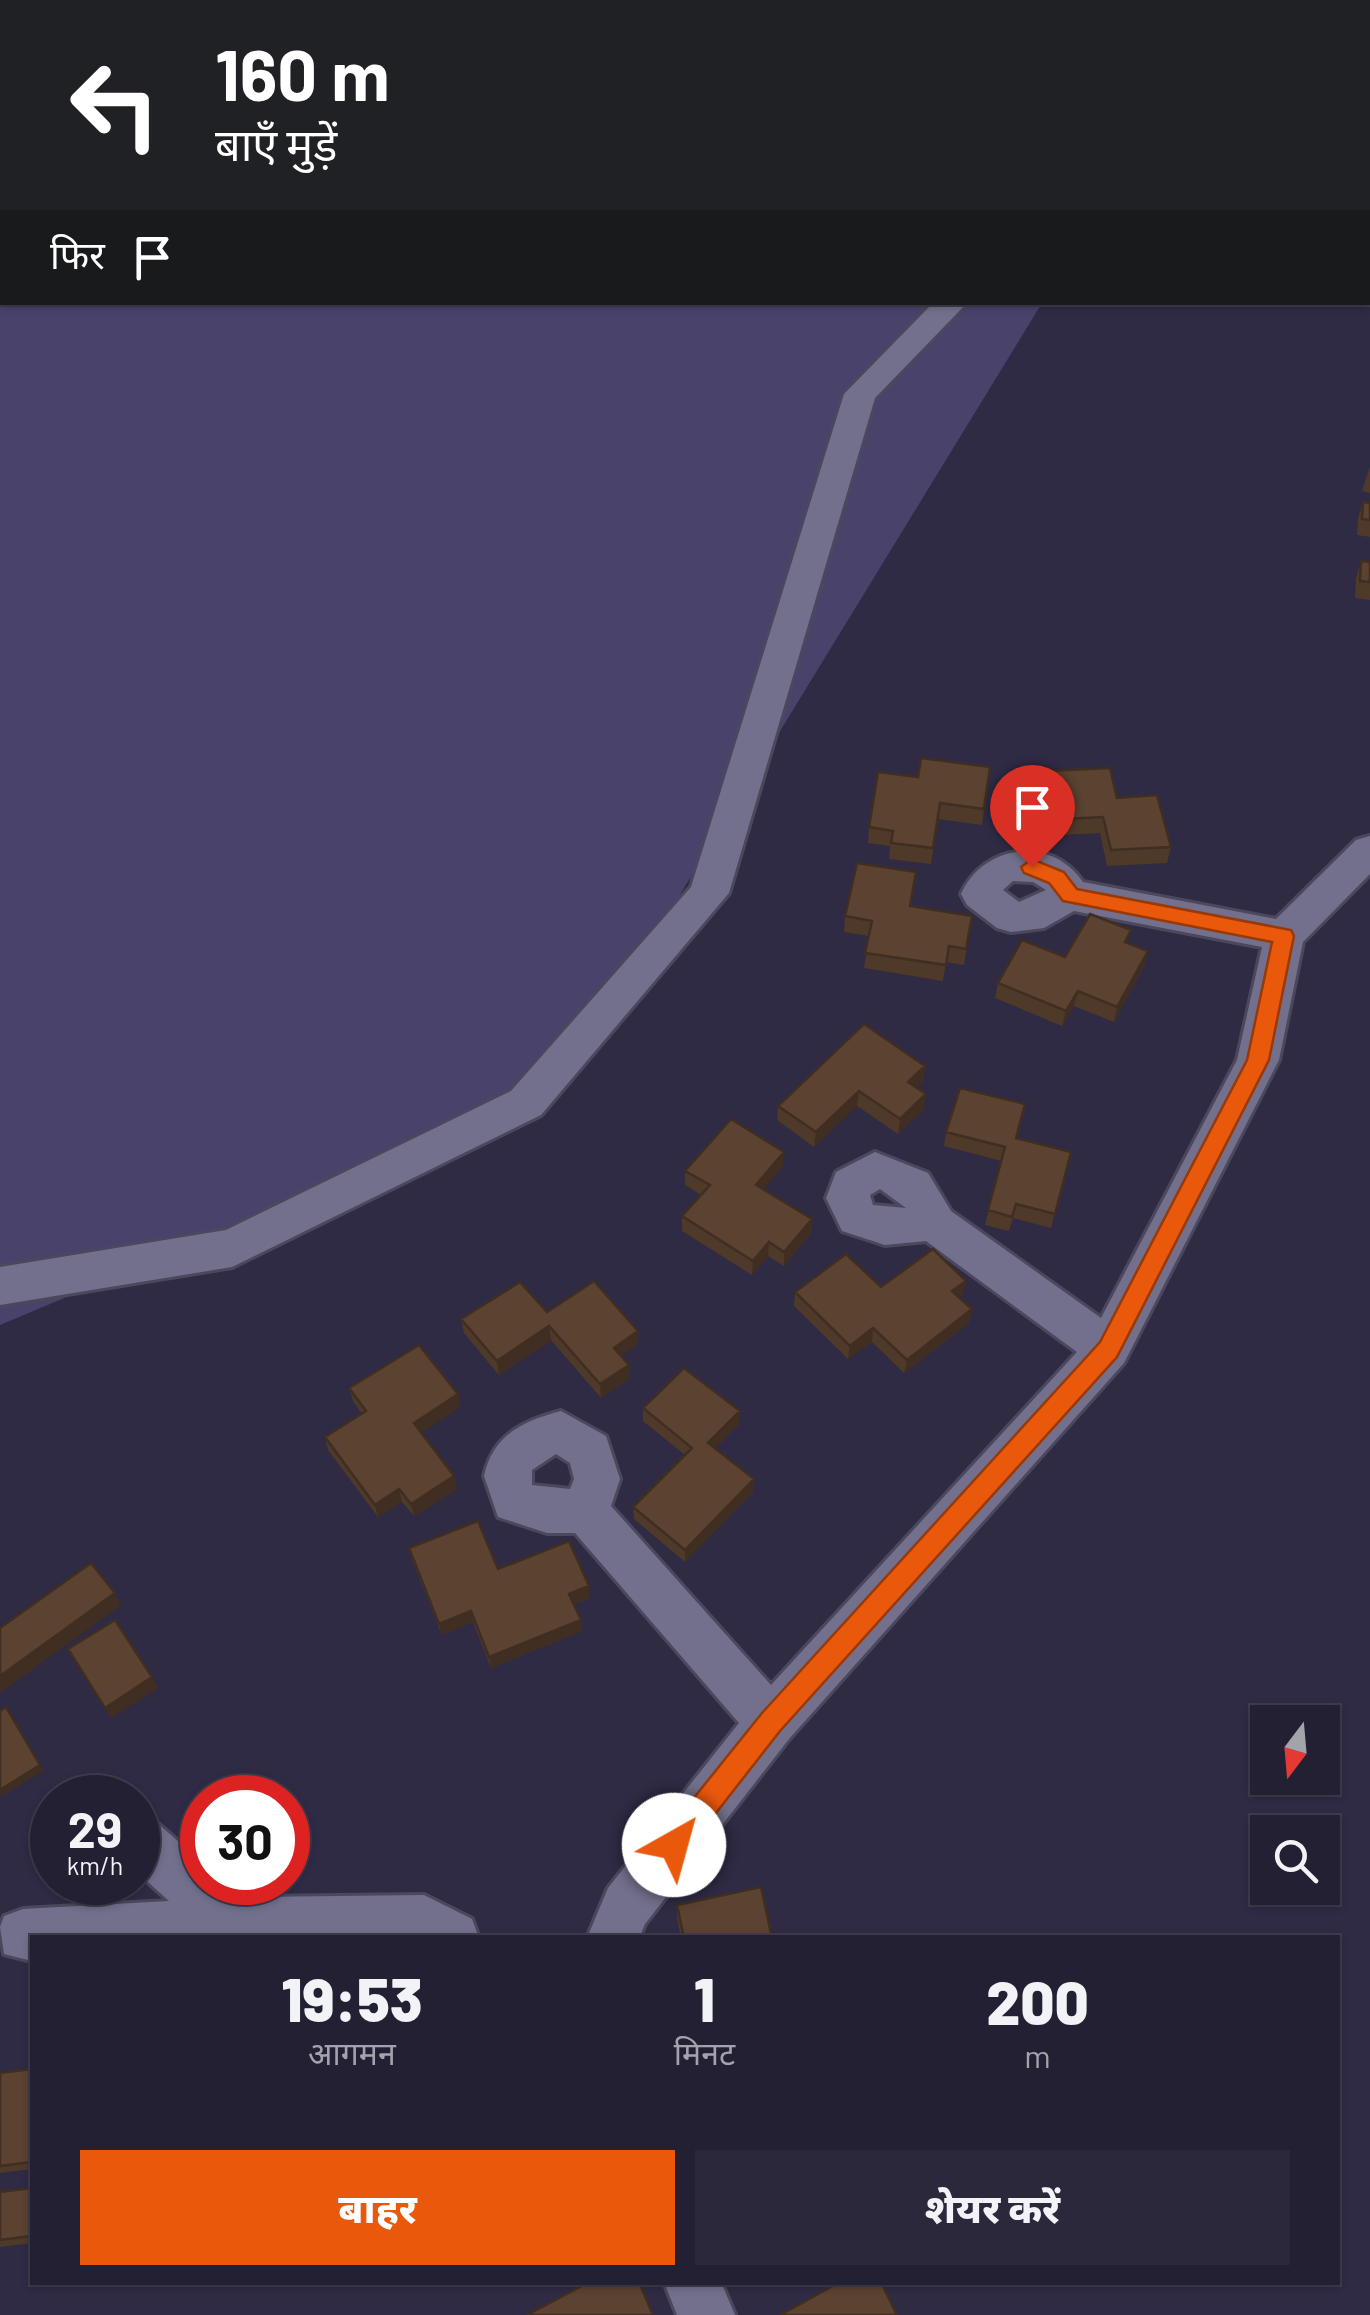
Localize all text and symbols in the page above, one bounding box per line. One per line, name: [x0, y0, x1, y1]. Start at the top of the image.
text: 160 m: [215, 31, 390, 115]
icon: left: [50, 40, 180, 170]
text: बाएँ मुड़ें: [215, 116, 337, 170]
icon: arrive: [125, 230, 180, 285]
text: फिर: [50, 231, 105, 277]
pin: [990, 765, 1075, 868]
icon: arrive: [1005, 780, 1060, 835]
north arrow: [1250, 1705, 1340, 1795]
map controls: [1250, 1705, 1340, 1905]
speed limit sign: 30: [180, 1775, 310, 1905]
position arrow: [622, 1793, 726, 1897]
text: 29: [68, 1798, 122, 1858]
button: search: [1250, 1815, 1340, 1905]
text: km/h: [67, 1850, 123, 1880]
text: 19:53: [281, 1962, 423, 2034]
text: 1: [694, 1962, 715, 2034]
text: 200: [986, 1965, 1089, 2037]
text: आगमन: [308, 2033, 396, 2071]
text: मिनट: [674, 2033, 735, 2071]
text: m: [1024, 2036, 1051, 2074]
button: बाहर: [80, 2150, 675, 2265]
button: शेयर करें: [695, 2150, 1290, 2265]

